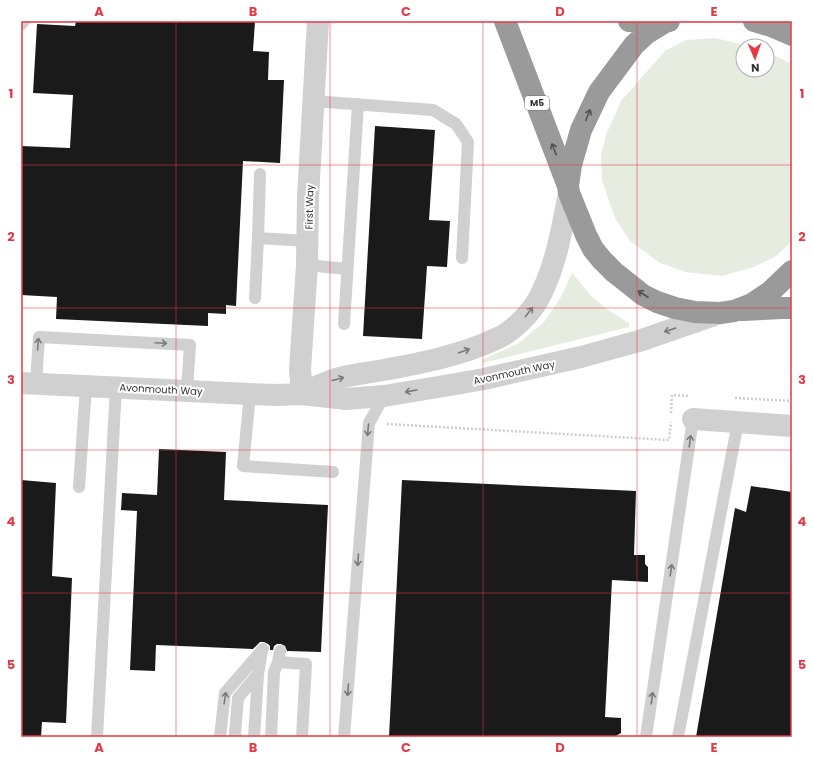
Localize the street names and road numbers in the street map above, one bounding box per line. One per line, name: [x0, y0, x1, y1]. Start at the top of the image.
road number: M5: [525, 96, 549, 110]
street label: First Way: [302, 184, 317, 230]
street label: Avonmouth Way: [472, 356, 557, 388]
street label: Avonmouth Way: [119, 380, 203, 399]

